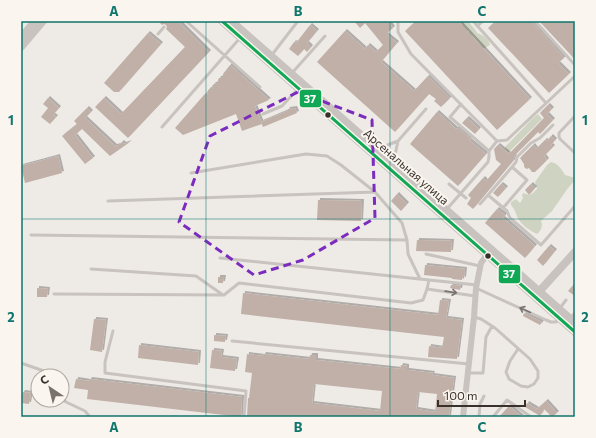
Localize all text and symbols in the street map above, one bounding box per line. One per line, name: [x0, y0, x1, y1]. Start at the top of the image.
text: A: [109, 3, 119, 19]
text: B: [294, 3, 303, 19]
text: C: [478, 3, 487, 19]
line badge: 37: [299, 89, 322, 108]
text: 37: [304, 92, 316, 105]
unlabelled marker: [323, 110, 333, 120]
text: 1: [8, 112, 14, 128]
text: 1: [582, 112, 588, 128]
street label: Арсенальная улица: [361, 125, 452, 207]
unlabelled marker: [483, 251, 493, 261]
line badge: 37: [498, 264, 521, 284]
text: 37: [503, 267, 515, 280]
one-way arrow: [445, 288, 458, 296]
one-way arrow: [519, 306, 531, 313]
text: 2: [7, 309, 15, 325]
text: 2: [581, 309, 589, 325]
north arrow: [30, 368, 70, 408]
text: С: [37, 372, 51, 387]
scale bar: [438, 382, 525, 408]
text: 100 m: [444, 388, 478, 402]
text: A: [109, 419, 119, 435]
text: B: [294, 419, 303, 435]
text: C: [478, 419, 487, 435]

